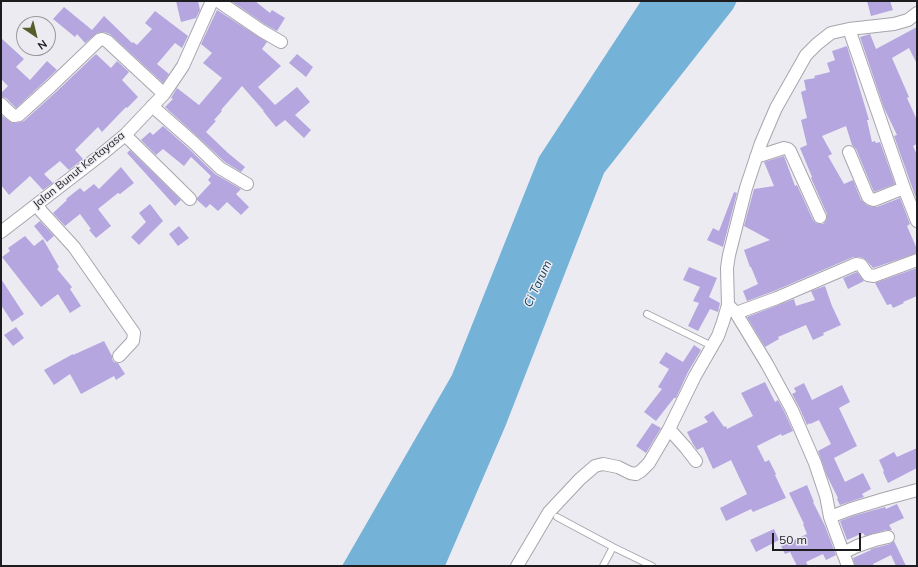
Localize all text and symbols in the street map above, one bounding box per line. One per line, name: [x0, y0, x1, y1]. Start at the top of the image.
north arrow: [16, 16, 56, 56]
text: N: [35, 37, 50, 53]
street label: Jalan Bunut Kertayasa: [31, 129, 127, 211]
water label: Ci Tarum: [521, 259, 555, 309]
scale bar: [774, 525, 863, 551]
text: 50 m: [779, 532, 807, 547]

